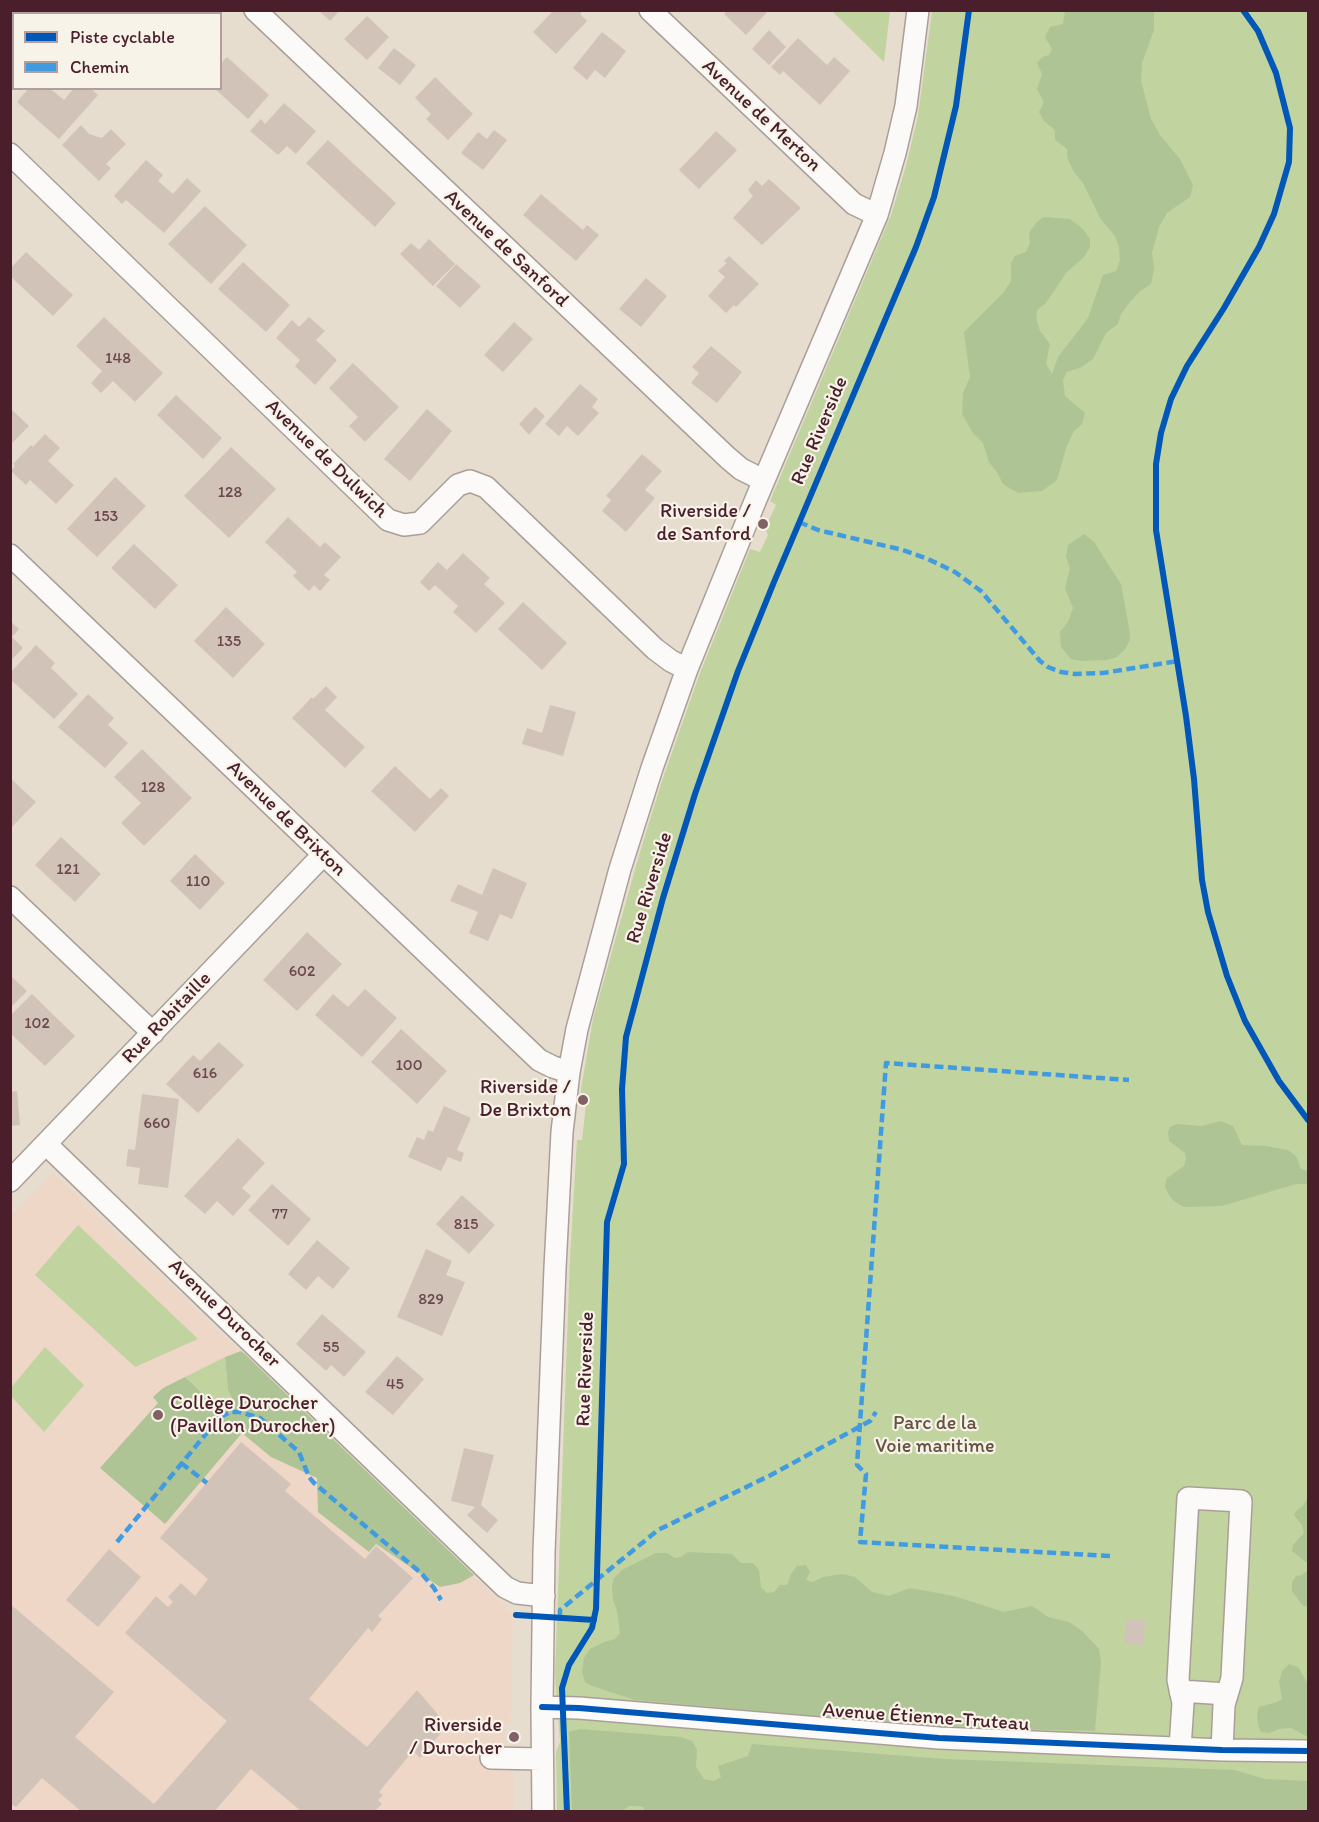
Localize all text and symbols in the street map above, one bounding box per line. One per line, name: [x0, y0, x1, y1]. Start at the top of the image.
legend: [12, 12, 222, 90]
text: Piste cyclable: [70, 26, 175, 48]
street label: Avenue de Merton: [696, 55, 826, 177]
text: Chemin: [70, 56, 129, 78]
street label: Avenue de Sanford: [439, 185, 573, 313]
house number: 148: [105, 349, 131, 369]
street label: Rue Riverside: [786, 373, 854, 489]
street label: Avenue de Dulwich: [260, 394, 392, 524]
house number: 128: [218, 483, 242, 503]
place label: Riverside / de Sanford: [656, 500, 751, 547]
house number: 153: [94, 507, 118, 527]
marker: Riverside / de Sanford: [756, 517, 770, 531]
house number: 135: [217, 632, 241, 652]
street label: Avenue de Brixton: [221, 756, 351, 882]
house number: 128: [141, 778, 165, 798]
street label: Rue Riverside: [622, 829, 678, 947]
house number: 121: [56, 860, 80, 880]
house number: 110: [186, 872, 210, 892]
house number: 602: [289, 962, 315, 982]
street label: Rue Robitaille: [117, 967, 217, 1069]
house number: 102: [24, 1014, 50, 1034]
house number: 100: [395, 1056, 423, 1076]
house number: 616: [193, 1064, 217, 1084]
place label: Riverside / De Brixton: [479, 1076, 571, 1123]
marker: Riverside / De Brixton: [576, 1093, 590, 1107]
house number: 660: [144, 1114, 170, 1134]
house number: 77: [272, 1205, 288, 1225]
house number: 815: [454, 1215, 478, 1235]
street label: Avenue Durocher: [163, 1254, 285, 1374]
house number: 829: [418, 1290, 444, 1310]
street label: Rue Riverside: [572, 1311, 600, 1427]
house number: 55: [323, 1338, 339, 1358]
house number: 45: [386, 1375, 404, 1395]
place label: Collège Durocher (Pavillon Durocher): [170, 1392, 336, 1439]
marker: Collège Durocher (Pavillon Durocher): [151, 1408, 165, 1422]
park label: Parc de la Voie maritime: [875, 1412, 995, 1459]
street label: Avenue Étienne-Truteau: [822, 1699, 1030, 1737]
place label: Riverside / Durocher: [409, 1714, 502, 1761]
marker: Riverside / Durocher: [507, 1730, 521, 1744]

